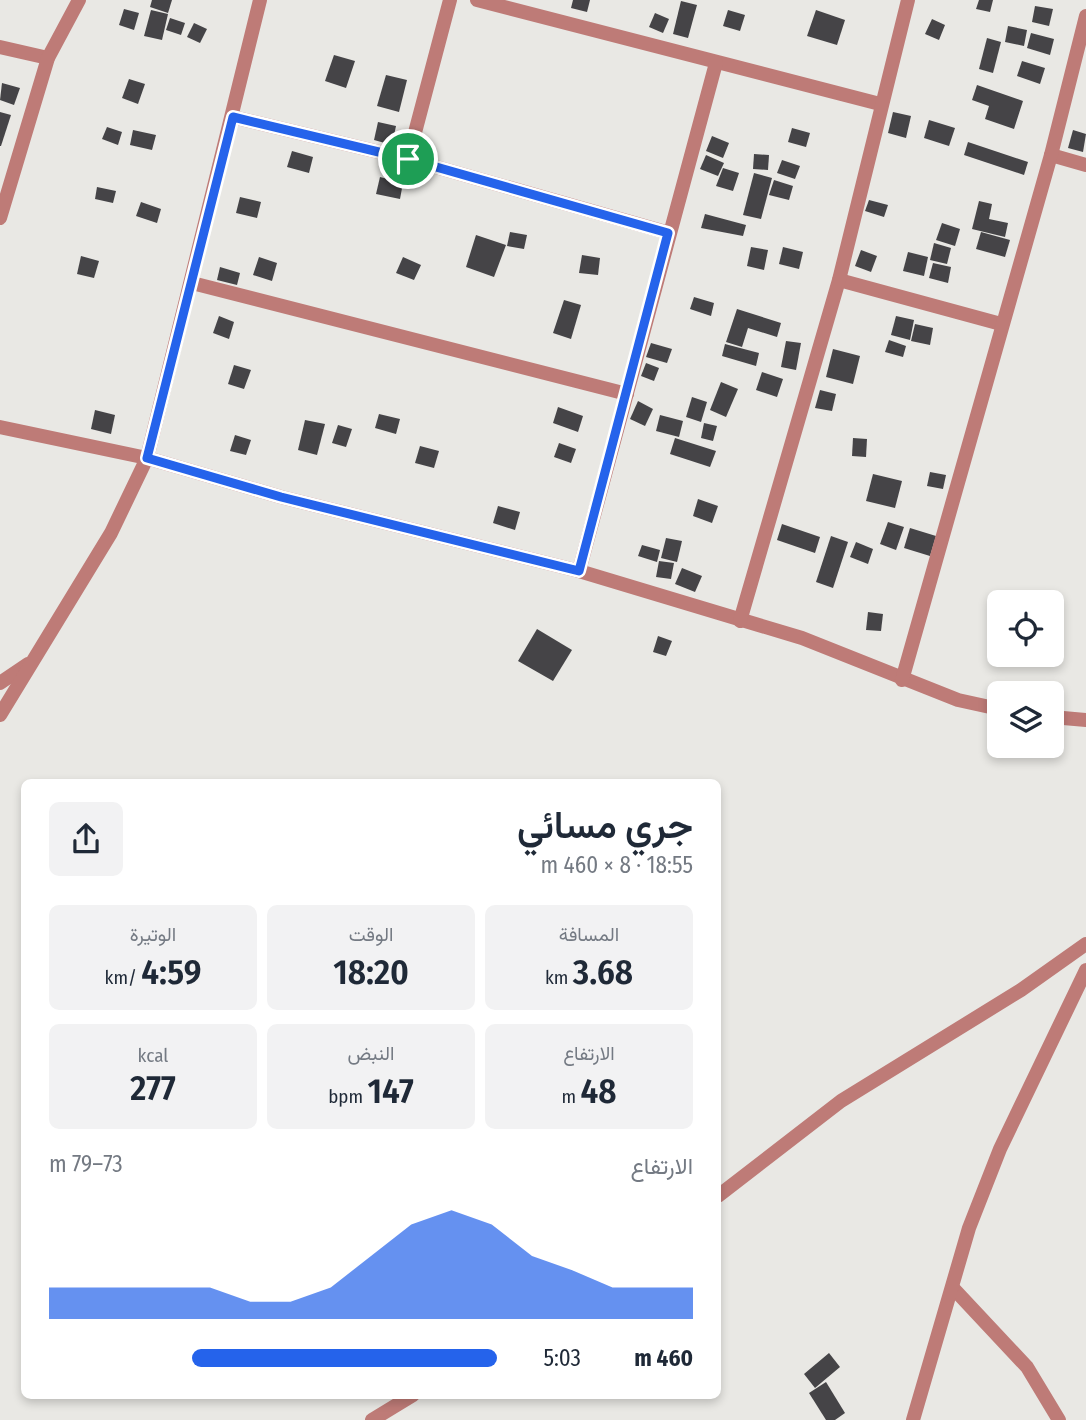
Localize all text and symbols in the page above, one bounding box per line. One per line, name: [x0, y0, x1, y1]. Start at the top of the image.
pin: [378, 129, 438, 189]
icon: arrive: [389, 140, 427, 178]
map controls: [987, 590, 1064, 758]
button: locate: [987, 590, 1064, 667]
button: layers: [987, 681, 1064, 758]
button: share: [49, 802, 123, 876]
text: جري مسائي: [517, 802, 693, 848]
text: 18:55 · 8 × 460 m: [541, 851, 693, 879]
text: الوتيرة: [130, 923, 176, 946]
text: الوقت: [349, 923, 393, 946]
text: المسافة: [559, 923, 619, 946]
text: 4:59: [141, 951, 201, 993]
text: 18:20: [333, 951, 409, 993]
text: 3.68: [573, 951, 633, 993]
text: /km: [105, 966, 141, 989]
text: km: [545, 966, 573, 989]
text: النبض: [347, 1042, 395, 1065]
text: الارتفاع: [563, 1042, 615, 1065]
text: kcal: [138, 1044, 168, 1067]
text: 277: [130, 1067, 176, 1109]
text: 147: [368, 1070, 414, 1112]
text: 48: [581, 1070, 617, 1112]
text: bpm: [328, 1085, 368, 1108]
text: m: [561, 1085, 581, 1108]
text: 73–79 m: [49, 1150, 123, 1178]
text: الارتفاع: [631, 1152, 693, 1180]
text: 5:03: [543, 1344, 581, 1372]
text: 460 m: [634, 1344, 693, 1372]

